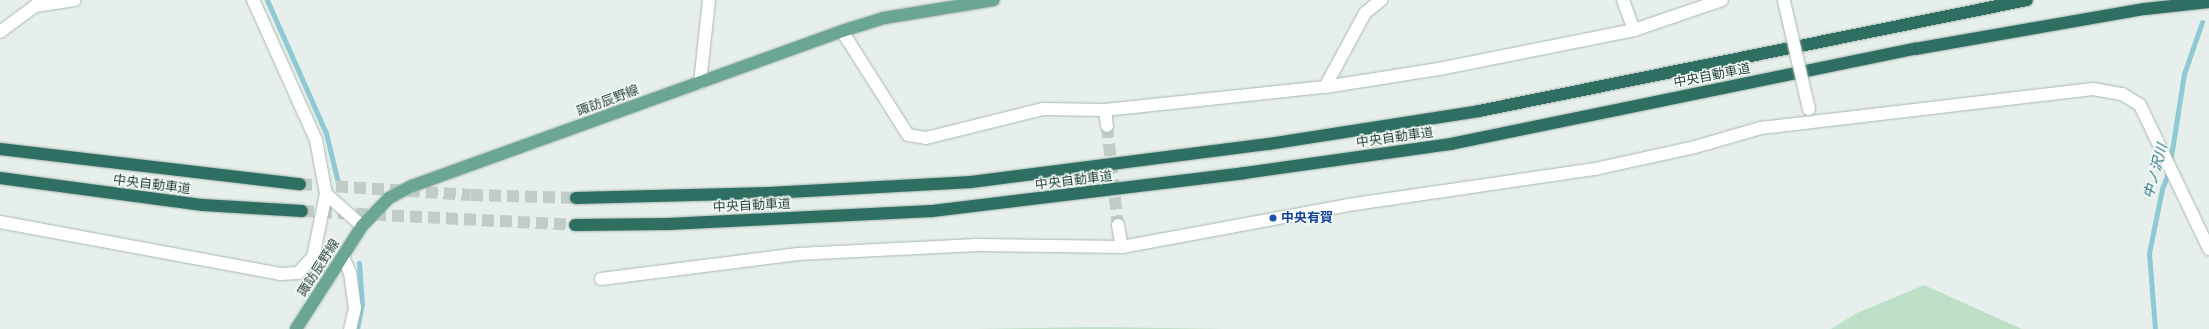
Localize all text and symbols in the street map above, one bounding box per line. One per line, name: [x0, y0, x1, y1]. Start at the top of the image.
street label: 中央自動車道: [1672, 61, 1752, 91]
street label: 諏訪辰野線: [575, 83, 641, 119]
street label: 中央自動車道: [1355, 125, 1435, 151]
water label: 中ノ沢川: [2140, 142, 2170, 200]
street label: 中央自動車道: [1034, 169, 1114, 193]
street label: 中央自動車道: [112, 173, 192, 197]
street label: 中央自動車道: [713, 196, 791, 216]
place label: 中央有賀: [1281, 210, 1333, 226]
marker: 中央有賀: [1268, 213, 1278, 223]
street label: 諏訪辰野線: [295, 236, 343, 300]

